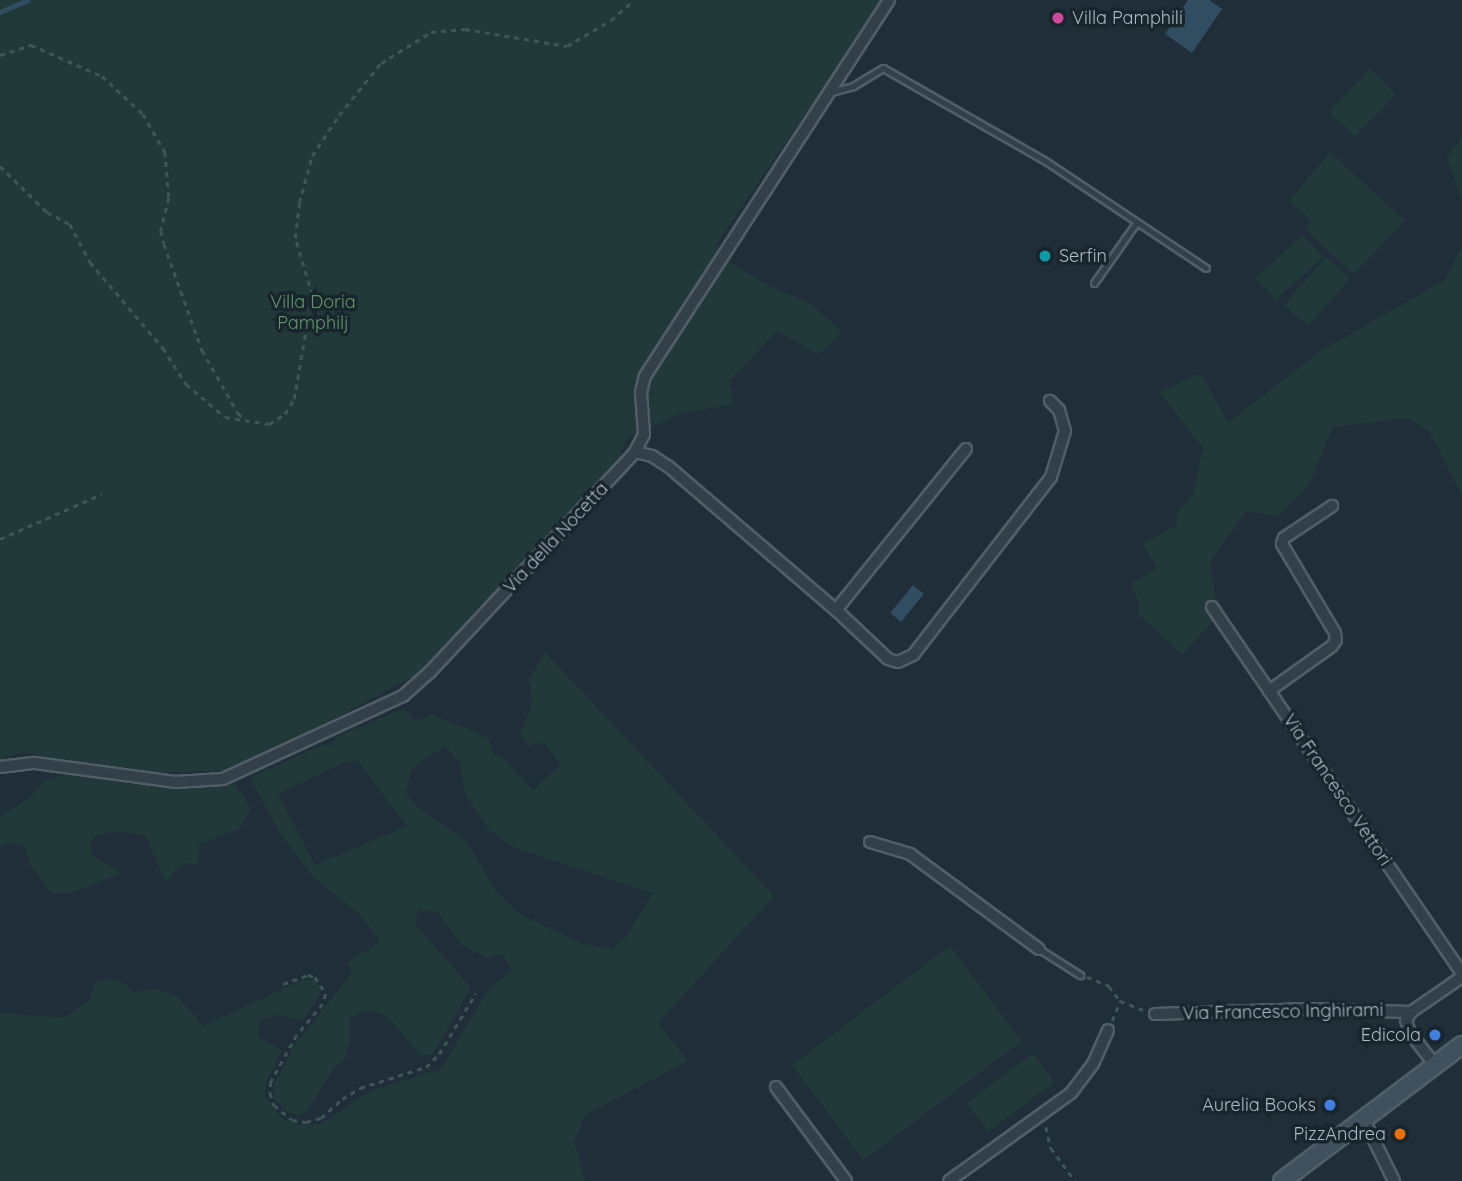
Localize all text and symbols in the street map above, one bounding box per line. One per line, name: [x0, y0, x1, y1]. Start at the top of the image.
place label: Villa Pamphili: [1072, 7, 1183, 29]
marker: Villa Pamphili: [1050, 10, 1066, 26]
place label: Serfin: [1059, 245, 1107, 267]
marker: Serfin: [1037, 248, 1053, 264]
park label: Villa Doria Pamphilj: [270, 292, 356, 334]
street label: Via della Nocetta: [499, 478, 613, 598]
street label: Via Francesco Vettori: [1278, 710, 1396, 870]
street label: Via Francesco Inghirami: [1182, 999, 1384, 1025]
place label: Edicola: [1361, 1024, 1421, 1046]
marker: Edicola: [1427, 1027, 1443, 1043]
place label: Aurelia Books: [1202, 1094, 1316, 1116]
marker: Aurelia Books: [1322, 1097, 1338, 1113]
place label: PizzAndrea: [1294, 1123, 1386, 1145]
marker: PizzAndrea: [1392, 1126, 1408, 1142]

